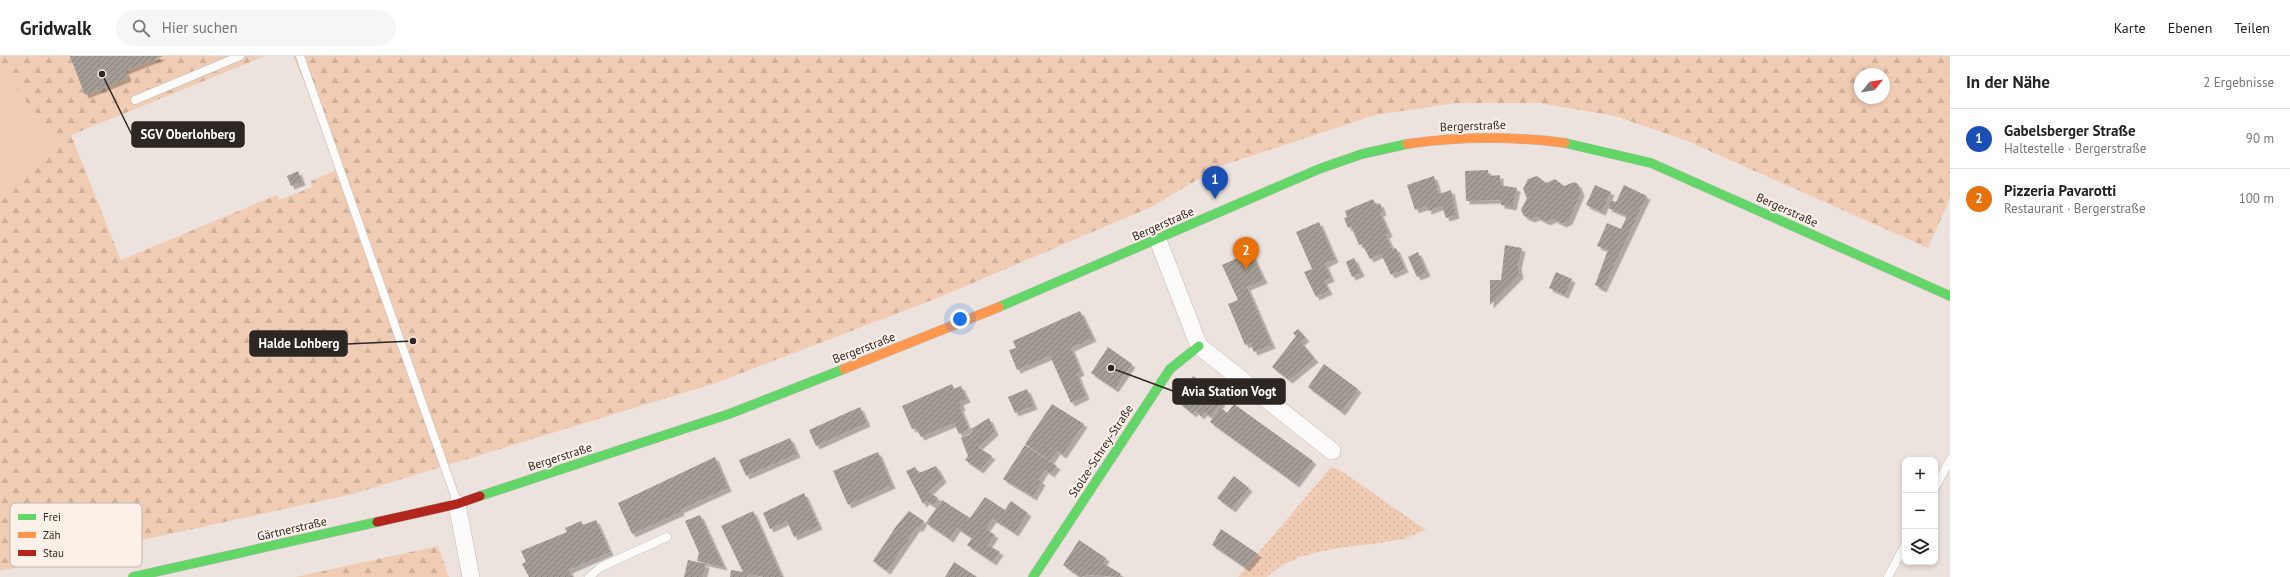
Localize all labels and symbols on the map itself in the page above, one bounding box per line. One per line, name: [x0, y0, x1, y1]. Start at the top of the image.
north arrow: [1854, 68, 1890, 104]
street label: Bergerstraße: [1440, 117, 1506, 134]
callout: SGV Oberlohberg: [132, 122, 244, 147]
text: SGV Oberlohberg: [140, 126, 236, 143]
pin: 1: [1202, 166, 1228, 199]
street label: Bergerstraße: [1754, 189, 1820, 230]
street label: Bergerstraße: [1130, 203, 1196, 244]
pin: 2: [1233, 237, 1259, 270]
your location: [950, 309, 970, 329]
street label: Bergerstraße: [830, 329, 897, 366]
callout: Halde Lohberg: [250, 331, 347, 356]
text: Halde Lohberg: [258, 335, 340, 352]
callout: Avia Station Vogt: [1173, 379, 1285, 404]
text: Avia Station Vogt: [1182, 383, 1277, 400]
street label: Stolze-Schrey-Straße: [1065, 401, 1136, 500]
street label: Bergerstraße: [526, 439, 594, 474]
legend: [10, 503, 142, 567]
text: Frei: [43, 510, 61, 524]
street label: Gärtnerstraße: [256, 513, 328, 544]
text: Zäh: [43, 528, 60, 542]
text: Stau: [43, 546, 64, 560]

